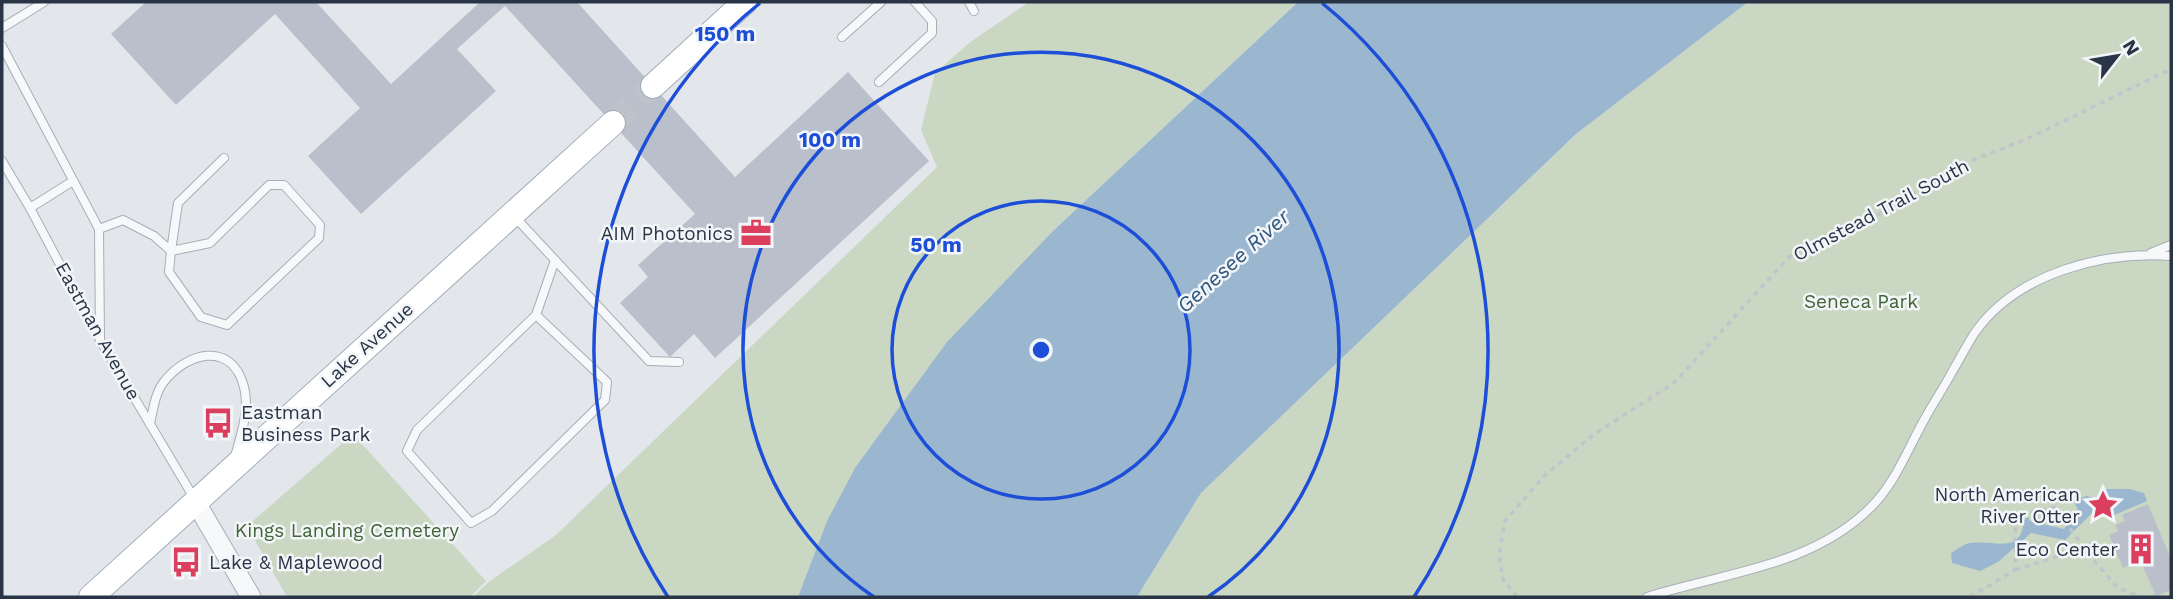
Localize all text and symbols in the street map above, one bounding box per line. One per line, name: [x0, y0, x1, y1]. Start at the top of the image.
text: 150 m: [695, 21, 755, 46]
north arrow: [2082, 21, 2152, 91]
text: N: [2118, 36, 2145, 59]
text: 100 m: [799, 127, 861, 152]
street label: Olmstead Trail South: [1789, 154, 1973, 266]
water label: Genesee River: [1172, 203, 1295, 318]
office icon: AIM Photonics: [739, 216, 773, 250]
place label: AIM Photonics: [601, 222, 733, 245]
text: 50 m: [910, 232, 962, 257]
street label: Eastman Avenue: [51, 258, 145, 404]
park label: Seneca Park: [1804, 290, 1918, 313]
street label: Lake Avenue: [316, 297, 418, 393]
centre of rings: [1029, 338, 1053, 362]
place label: Eastman Business Park: [241, 401, 371, 446]
bus stop icon: Eastman Business Park: [201, 406, 235, 440]
place label: North American River Otter: [1935, 483, 2080, 528]
place icon: North American River Otter: [2086, 488, 2120, 522]
park label: Kings Landing Cemetery: [235, 519, 459, 542]
building icon: Eco Center: [2124, 532, 2158, 566]
place label: Eco Center: [2015, 538, 2118, 561]
bus stop icon: Lake & Maplewood: [169, 545, 203, 579]
place label: Lake & Maplewood: [209, 551, 383, 574]

